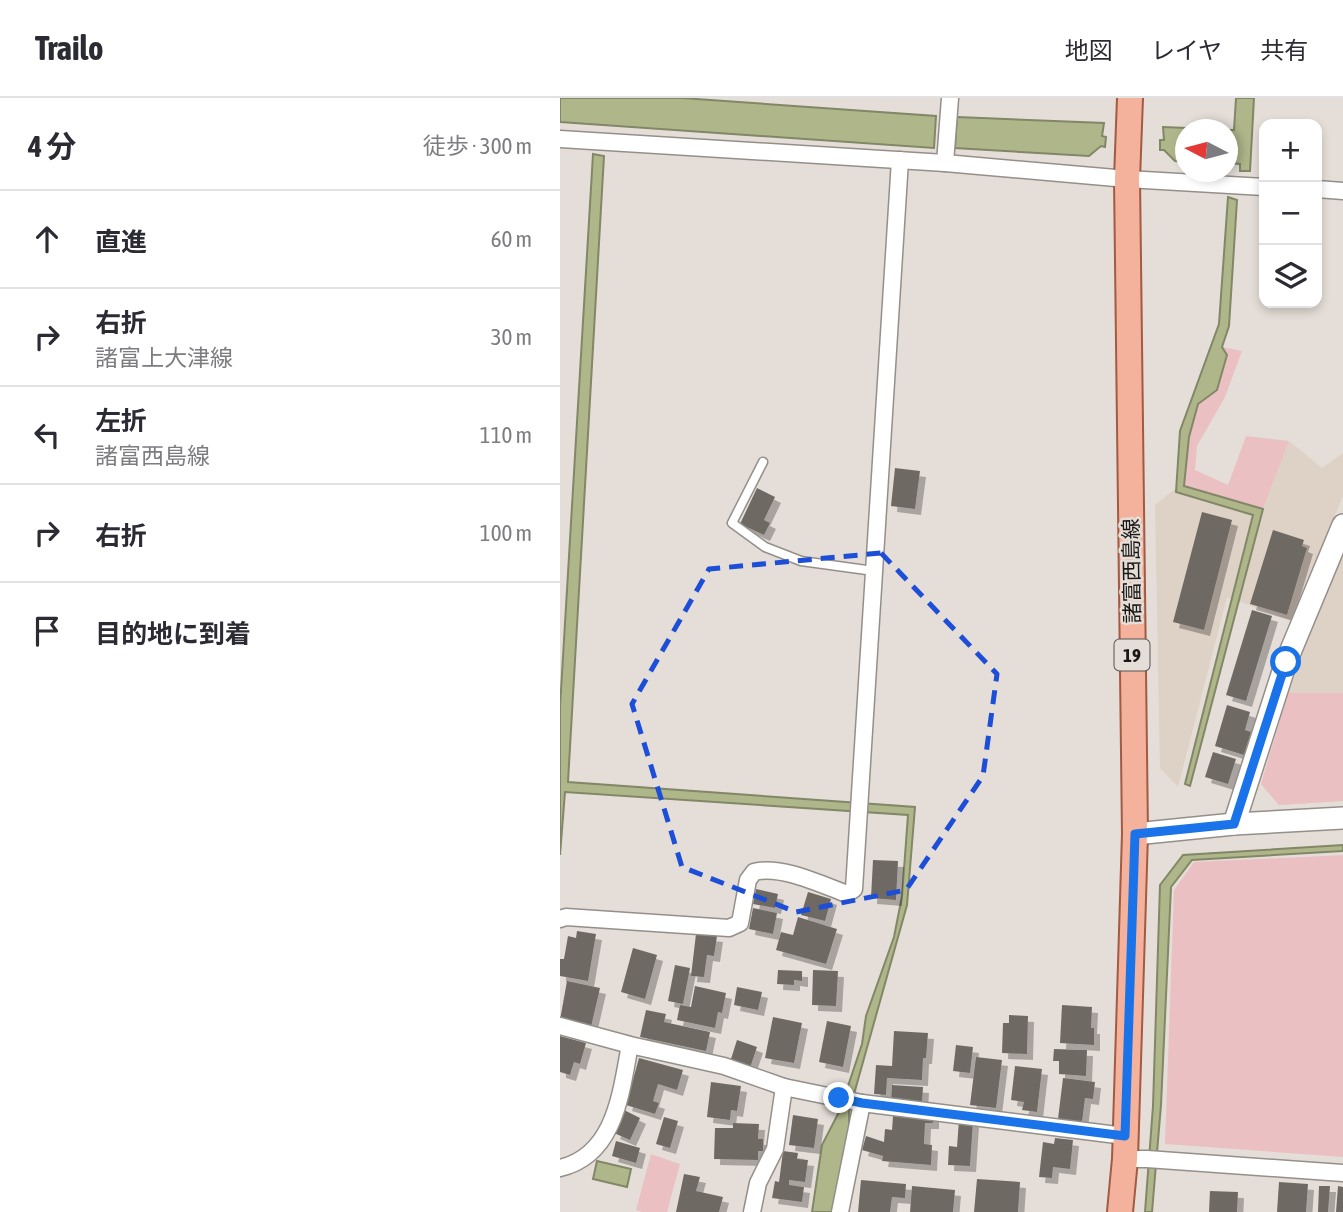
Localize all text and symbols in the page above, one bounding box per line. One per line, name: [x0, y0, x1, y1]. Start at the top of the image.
text: Trailo: [35, 29, 103, 67]
text: 地図: [1065, 37, 1113, 64]
text: レイヤ: [1151, 37, 1222, 64]
text: 共有: [1260, 37, 1308, 64]
north arrow: [1175, 119, 1238, 182]
map controls: [1259, 119, 1322, 308]
button: +: [1259, 119, 1322, 182]
text: 4 分: [28, 129, 76, 163]
text: 徒歩 · 300 m: [423, 133, 532, 159]
button: −: [1259, 182, 1322, 245]
icon: ahead: [28, 220, 66, 258]
text: 60 m: [491, 226, 532, 252]
text: 直進: [95, 227, 147, 257]
button: layers: [1259, 245, 1322, 308]
text: 右折: [95, 308, 147, 338]
icon: right: [28, 318, 66, 356]
text: 30 m: [491, 324, 532, 350]
text: 諸富上大津線: [95, 345, 233, 371]
text: 左折: [95, 406, 147, 436]
icon: left: [28, 416, 66, 454]
text: 110 m: [480, 422, 532, 448]
text: 諸富西島線: [95, 443, 210, 469]
icon: right: [28, 514, 66, 552]
street label: 諸富西島線: [1118, 518, 1144, 624]
text: 100 m: [480, 520, 532, 546]
text: 右折: [95, 521, 147, 551]
icon: arrive: [28, 612, 66, 650]
text: 目的地に到着: [95, 619, 251, 649]
road number: 19: [1114, 640, 1150, 670]
route start: [1270, 646, 1301, 677]
route end: [823, 1082, 854, 1113]

